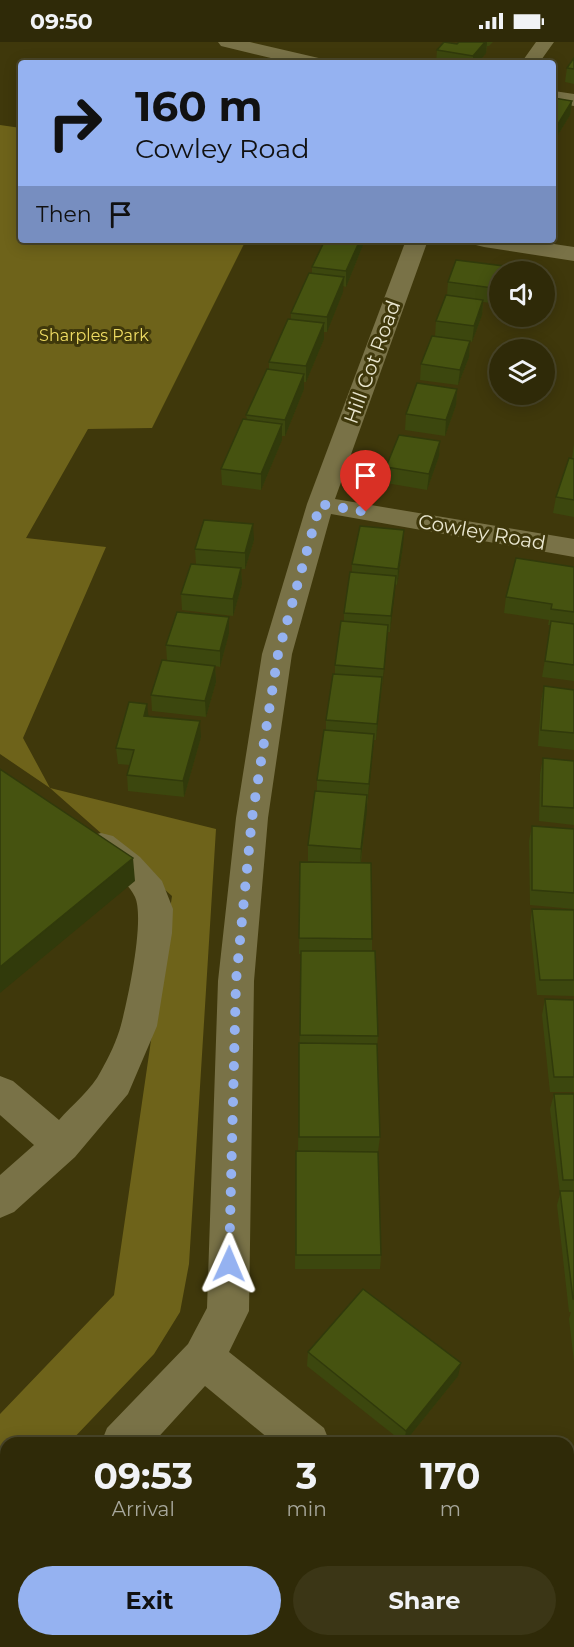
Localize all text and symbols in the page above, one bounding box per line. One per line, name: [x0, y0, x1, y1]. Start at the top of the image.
text: 09:50: [30, 8, 93, 35]
text: 160 m: [135, 80, 263, 132]
icon: right: [36, 84, 114, 162]
text: Cowley Road: [135, 132, 309, 165]
icon: arrive: [104, 198, 137, 231]
text: Then: [36, 201, 92, 228]
map controls: [489, 261, 555, 405]
button: sound: [489, 261, 555, 327]
street label: Hill Cot Road: [339, 297, 405, 427]
park label: Sharples Park: [39, 326, 149, 345]
button: layers: [489, 339, 555, 405]
pin: [340, 450, 391, 512]
icon: arrive: [349, 459, 382, 492]
street label: Cowley Road: [416, 509, 548, 555]
position arrow: [197, 1232, 261, 1296]
text: 09:53: [94, 1454, 193, 1498]
text: 3: [296, 1454, 317, 1498]
text: 170: [420, 1454, 480, 1498]
text: Arrival: [112, 1497, 175, 1521]
text: min: [287, 1497, 327, 1521]
text: m: [440, 1497, 461, 1521]
button: Exit: [18, 1566, 281, 1635]
button: Share: [293, 1566, 556, 1635]

